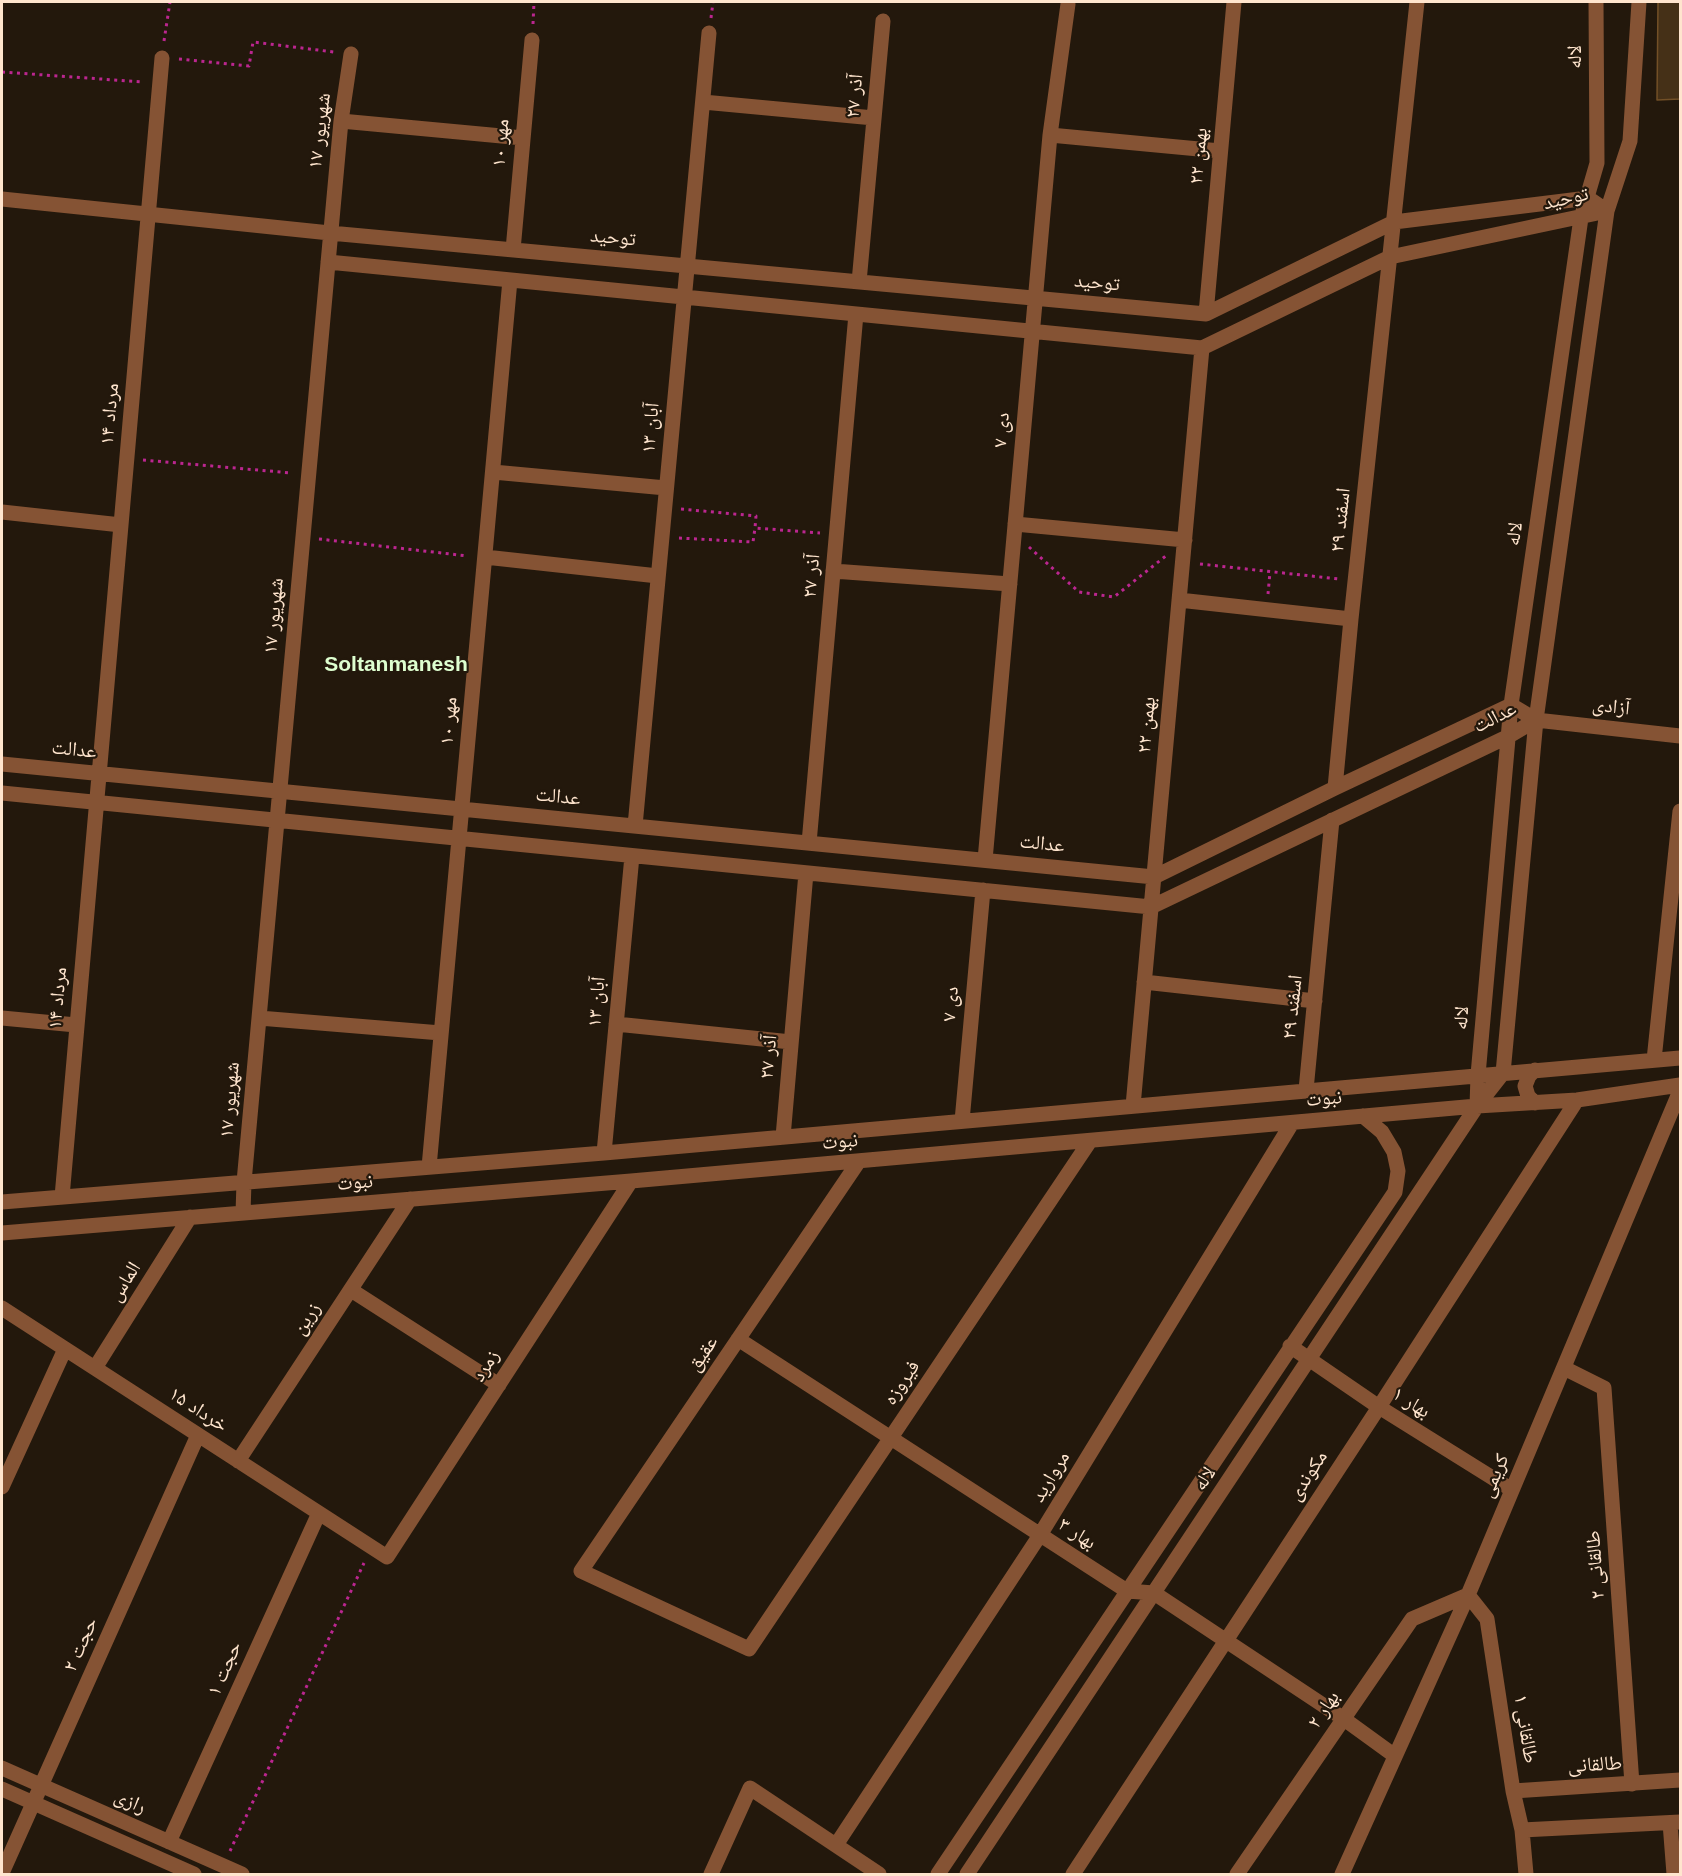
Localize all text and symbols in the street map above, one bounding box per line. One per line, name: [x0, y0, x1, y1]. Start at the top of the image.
street label: لاله: [1563, 45, 1587, 69]
street label: ۲۷ آذر: [841, 73, 869, 119]
street label: ۱۷ شهریور: [303, 92, 337, 170]
street label: ۱۰ مهر: [487, 118, 515, 168]
street label: ۲۲ بهمن: [1185, 127, 1213, 185]
street label: توحید: [1541, 182, 1591, 216]
street label: توحید: [589, 224, 637, 252]
street label: توحید: [1073, 269, 1121, 297]
street label: ۱۴ مرداد: [95, 382, 125, 446]
street label: ۱۳ آبان: [637, 402, 665, 454]
street label: ۷ دی: [989, 411, 1015, 449]
street label: ۲۹ اسفند: [1326, 487, 1356, 553]
street label: لاله: [1501, 521, 1529, 547]
street label: ۲۷ آذر: [798, 553, 826, 599]
street label: ۱۷ شهریور: [259, 577, 289, 655]
district label: Soltanmanesh: [324, 652, 468, 678]
street label: آزادی: [1591, 693, 1631, 721]
street label: ۱۰ مهر: [435, 696, 463, 746]
street label: ۲۲ بهمن: [1133, 696, 1161, 754]
street label: عدالت: [1470, 697, 1520, 739]
street label: عدالت: [50, 736, 98, 764]
street label: عدالت: [534, 783, 582, 811]
street label: عدالت: [1018, 830, 1066, 858]
street label: ۱۴ مرداد: [43, 966, 73, 1030]
street label: ۲۹ اسفند: [1278, 974, 1308, 1040]
street label: ۱۳ آبان: [583, 976, 611, 1028]
street label: ۷ دی: [938, 985, 964, 1023]
street label: لاله: [1449, 1005, 1475, 1031]
street label: ۲۷ آذر: [755, 1034, 783, 1080]
street label: ۱۷ شهریور: [215, 1061, 245, 1139]
street label: نبوت: [1305, 1085, 1343, 1113]
street label: نبوت: [821, 1128, 859, 1156]
street label: نبوت: [336, 1169, 374, 1197]
street label: الماس: [104, 1258, 146, 1306]
street label: زرین: [288, 1298, 326, 1340]
street label: عقیق: [682, 1332, 724, 1376]
street label: زمرد: [467, 1346, 505, 1386]
street label: فیروزه: [878, 1356, 926, 1410]
street label: ۱۵ خرداد: [164, 1382, 232, 1438]
street label: بهار ۱: [1387, 1382, 1435, 1424]
street label: مکوندی: [1283, 1446, 1333, 1506]
street label: مروارید: [1026, 1447, 1076, 1507]
street label: کریمی: [1475, 1450, 1515, 1502]
street label: لاله: [1188, 1462, 1222, 1496]
street label: بهار ۳: [1054, 1513, 1100, 1555]
street label: طالقانی ۲: [1582, 1530, 1610, 1600]
street label: حجت ۲: [58, 1614, 104, 1676]
street label: حجت ۱: [202, 1638, 248, 1700]
street label: بهار ۲: [1303, 1687, 1345, 1733]
street label: طالقانی ۱: [1508, 1693, 1542, 1765]
street label: طالقانی: [1567, 1752, 1623, 1778]
street label: رازی: [110, 1784, 150, 1820]

